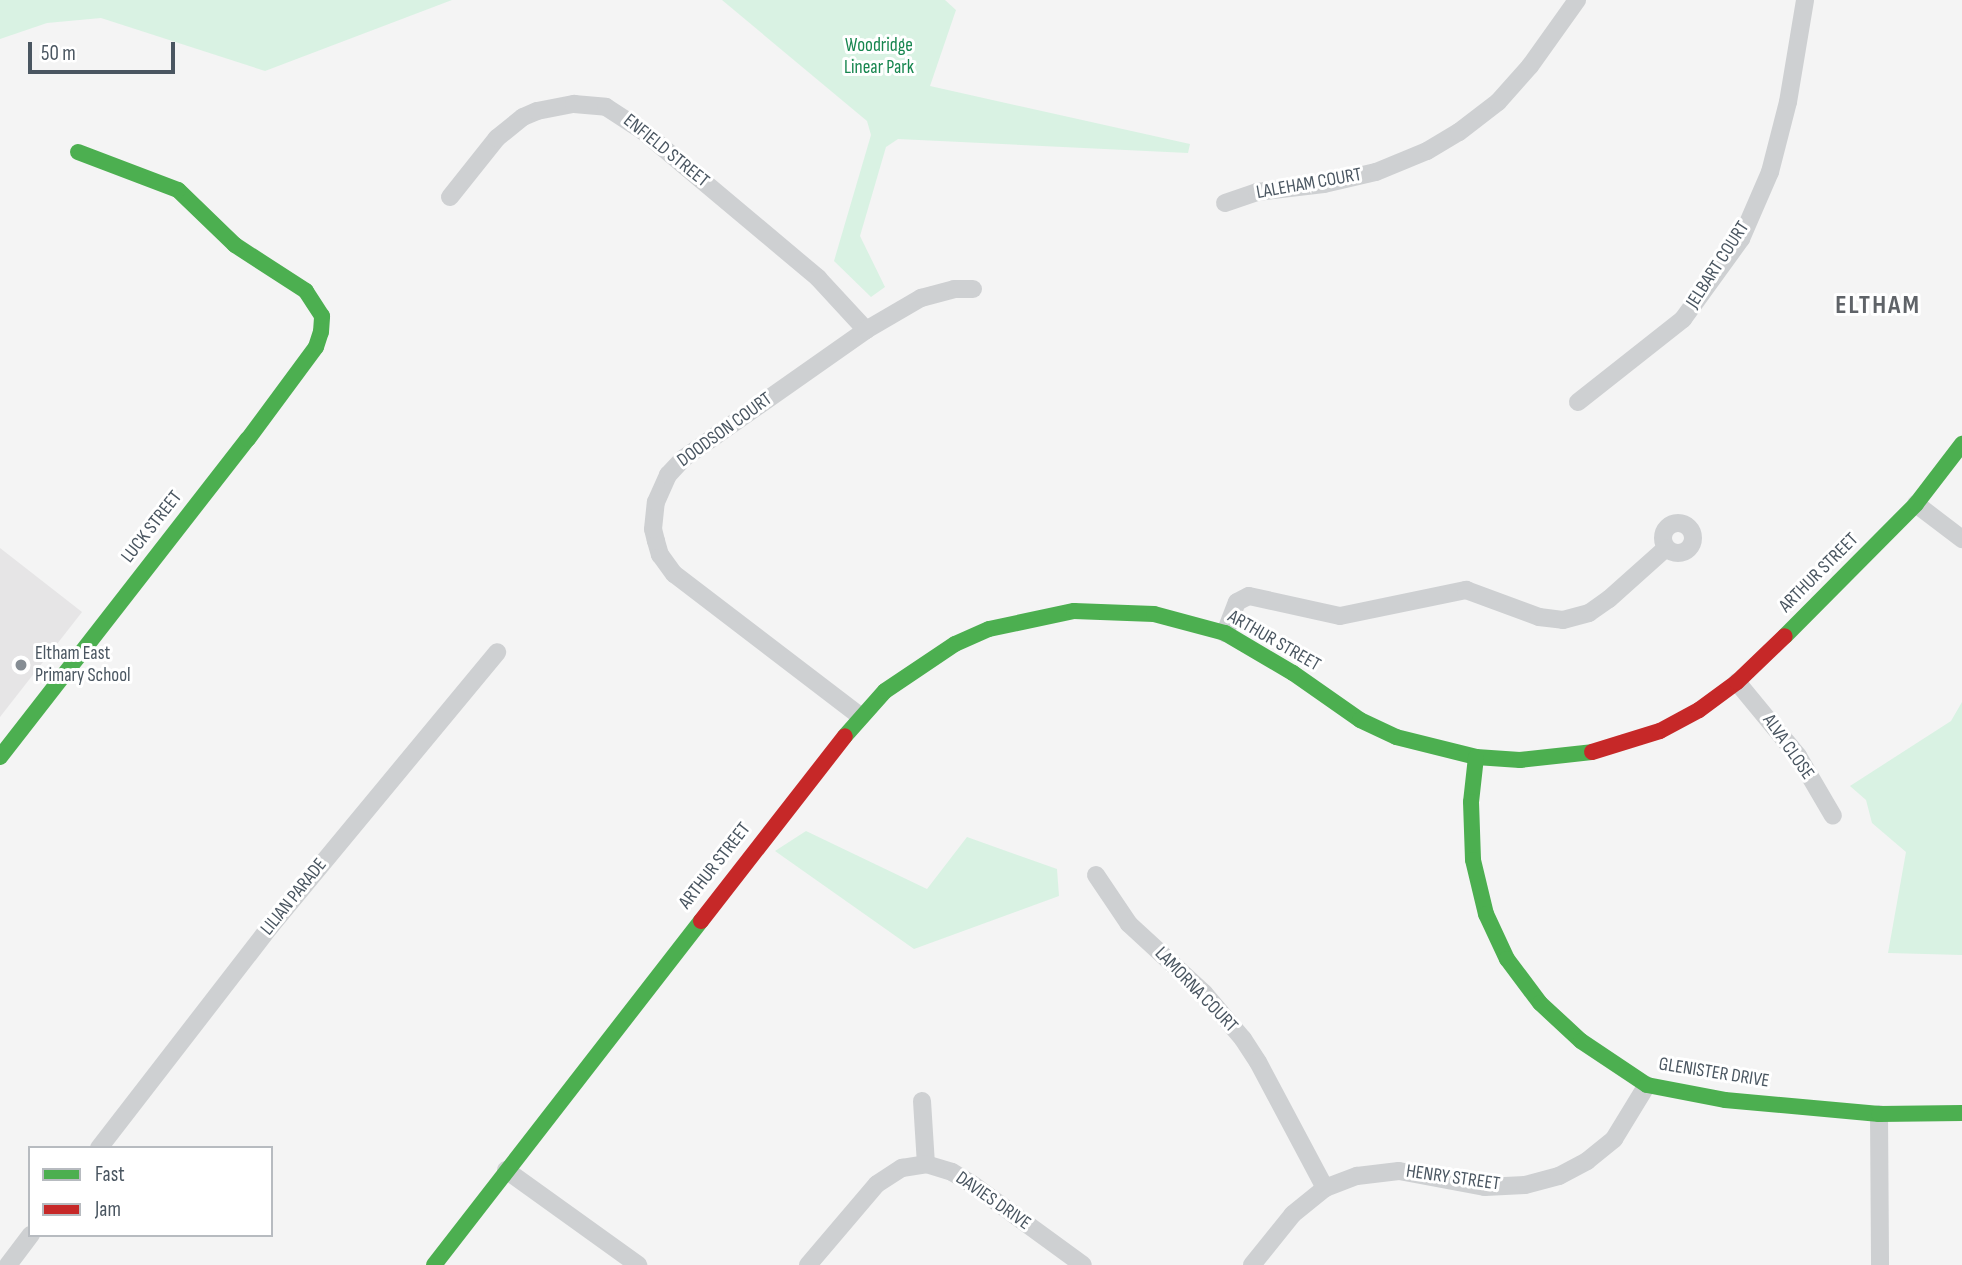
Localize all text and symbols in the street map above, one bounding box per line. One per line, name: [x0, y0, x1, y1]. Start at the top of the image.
scale bar: [32, 28, 178, 72]
park label: Woodridge Linear Park: [844, 35, 914, 79]
text: 50 m: [41, 41, 76, 66]
street label: ENFIELD STREET: [618, 109, 714, 193]
street label: LALEHAM COURT: [1255, 164, 1363, 204]
street label: JELBART COURT: [1682, 217, 1754, 313]
district label: ELTHAM: [1836, 290, 1920, 322]
street label: DOODSON COURT: [673, 388, 777, 472]
street label: LUCK STREET: [117, 487, 187, 567]
street label: ARTHUR STREET: [1774, 528, 1864, 618]
street label: ARTHUR STREET: [1224, 605, 1324, 677]
place label: Eltham East Primary School: [35, 643, 131, 687]
marker: Eltham East Primary School: [13, 657, 29, 673]
street label: ALVA CLOSE: [1757, 710, 1819, 784]
street label: ARTHUR STREET: [674, 818, 756, 914]
street label: LILIAN PARADE: [256, 854, 332, 940]
street label: LAMORNA COURT: [1150, 943, 1242, 1037]
street label: GLENISTER DRIVE: [1657, 1053, 1771, 1093]
legend: [28, 1146, 273, 1237]
street label: HENRY STREET: [1405, 1160, 1501, 1196]
text: Fast: [95, 1162, 125, 1187]
street label: DAVIES DRIVE: [951, 1167, 1035, 1235]
text: Jam: [95, 1197, 121, 1222]

